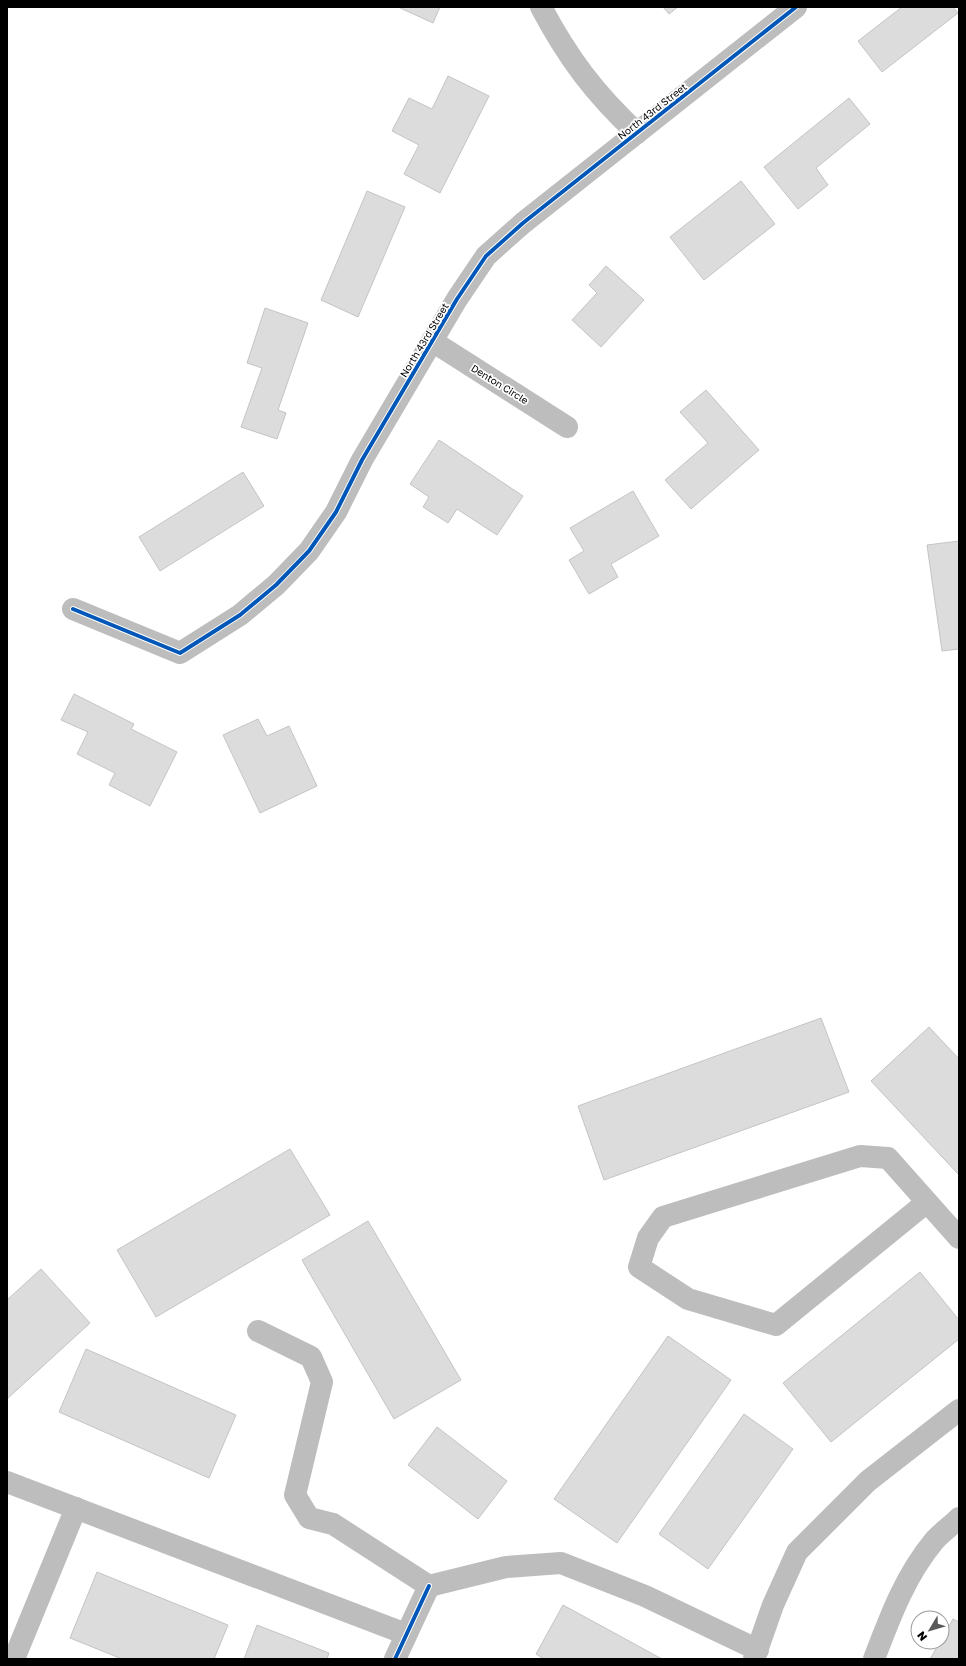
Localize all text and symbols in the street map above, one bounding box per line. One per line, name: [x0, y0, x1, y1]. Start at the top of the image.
street label: North 43rd Street: [615, 80, 689, 142]
street label: North 43rd Street: [397, 301, 451, 379]
street label: Denton Circle: [469, 362, 531, 406]
north arrow: [910, 1610, 950, 1650]
text: N: [914, 1629, 929, 1644]

